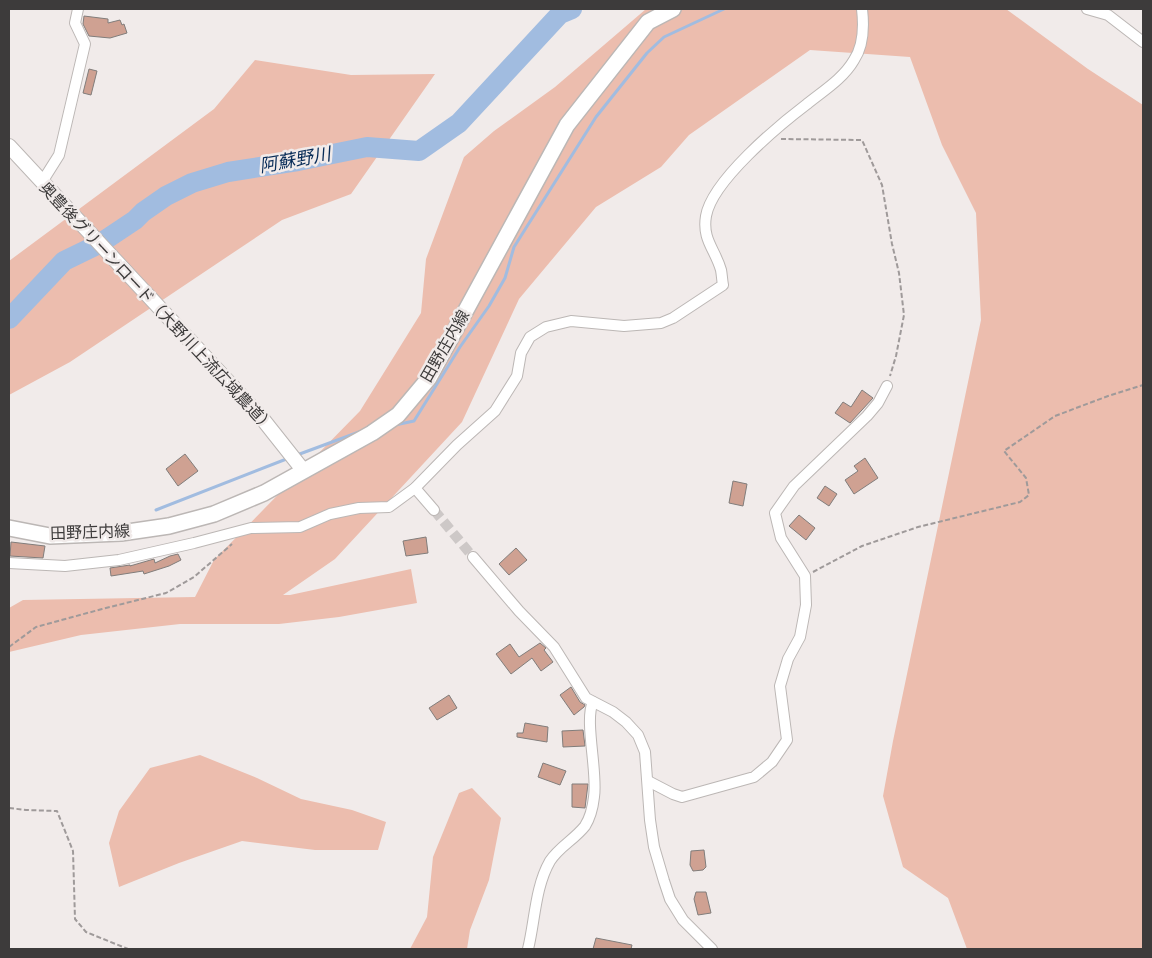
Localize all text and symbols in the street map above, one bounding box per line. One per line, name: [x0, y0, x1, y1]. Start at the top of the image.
water label: 阿蘇野川: [258, 144, 334, 176]
street label: 奥豊後グリーンロード（大野川上流広域農道）: [36, 179, 278, 435]
street label: 田野庄内線: [418, 307, 472, 385]
street label: 田野庄内線: [50, 522, 130, 542]

